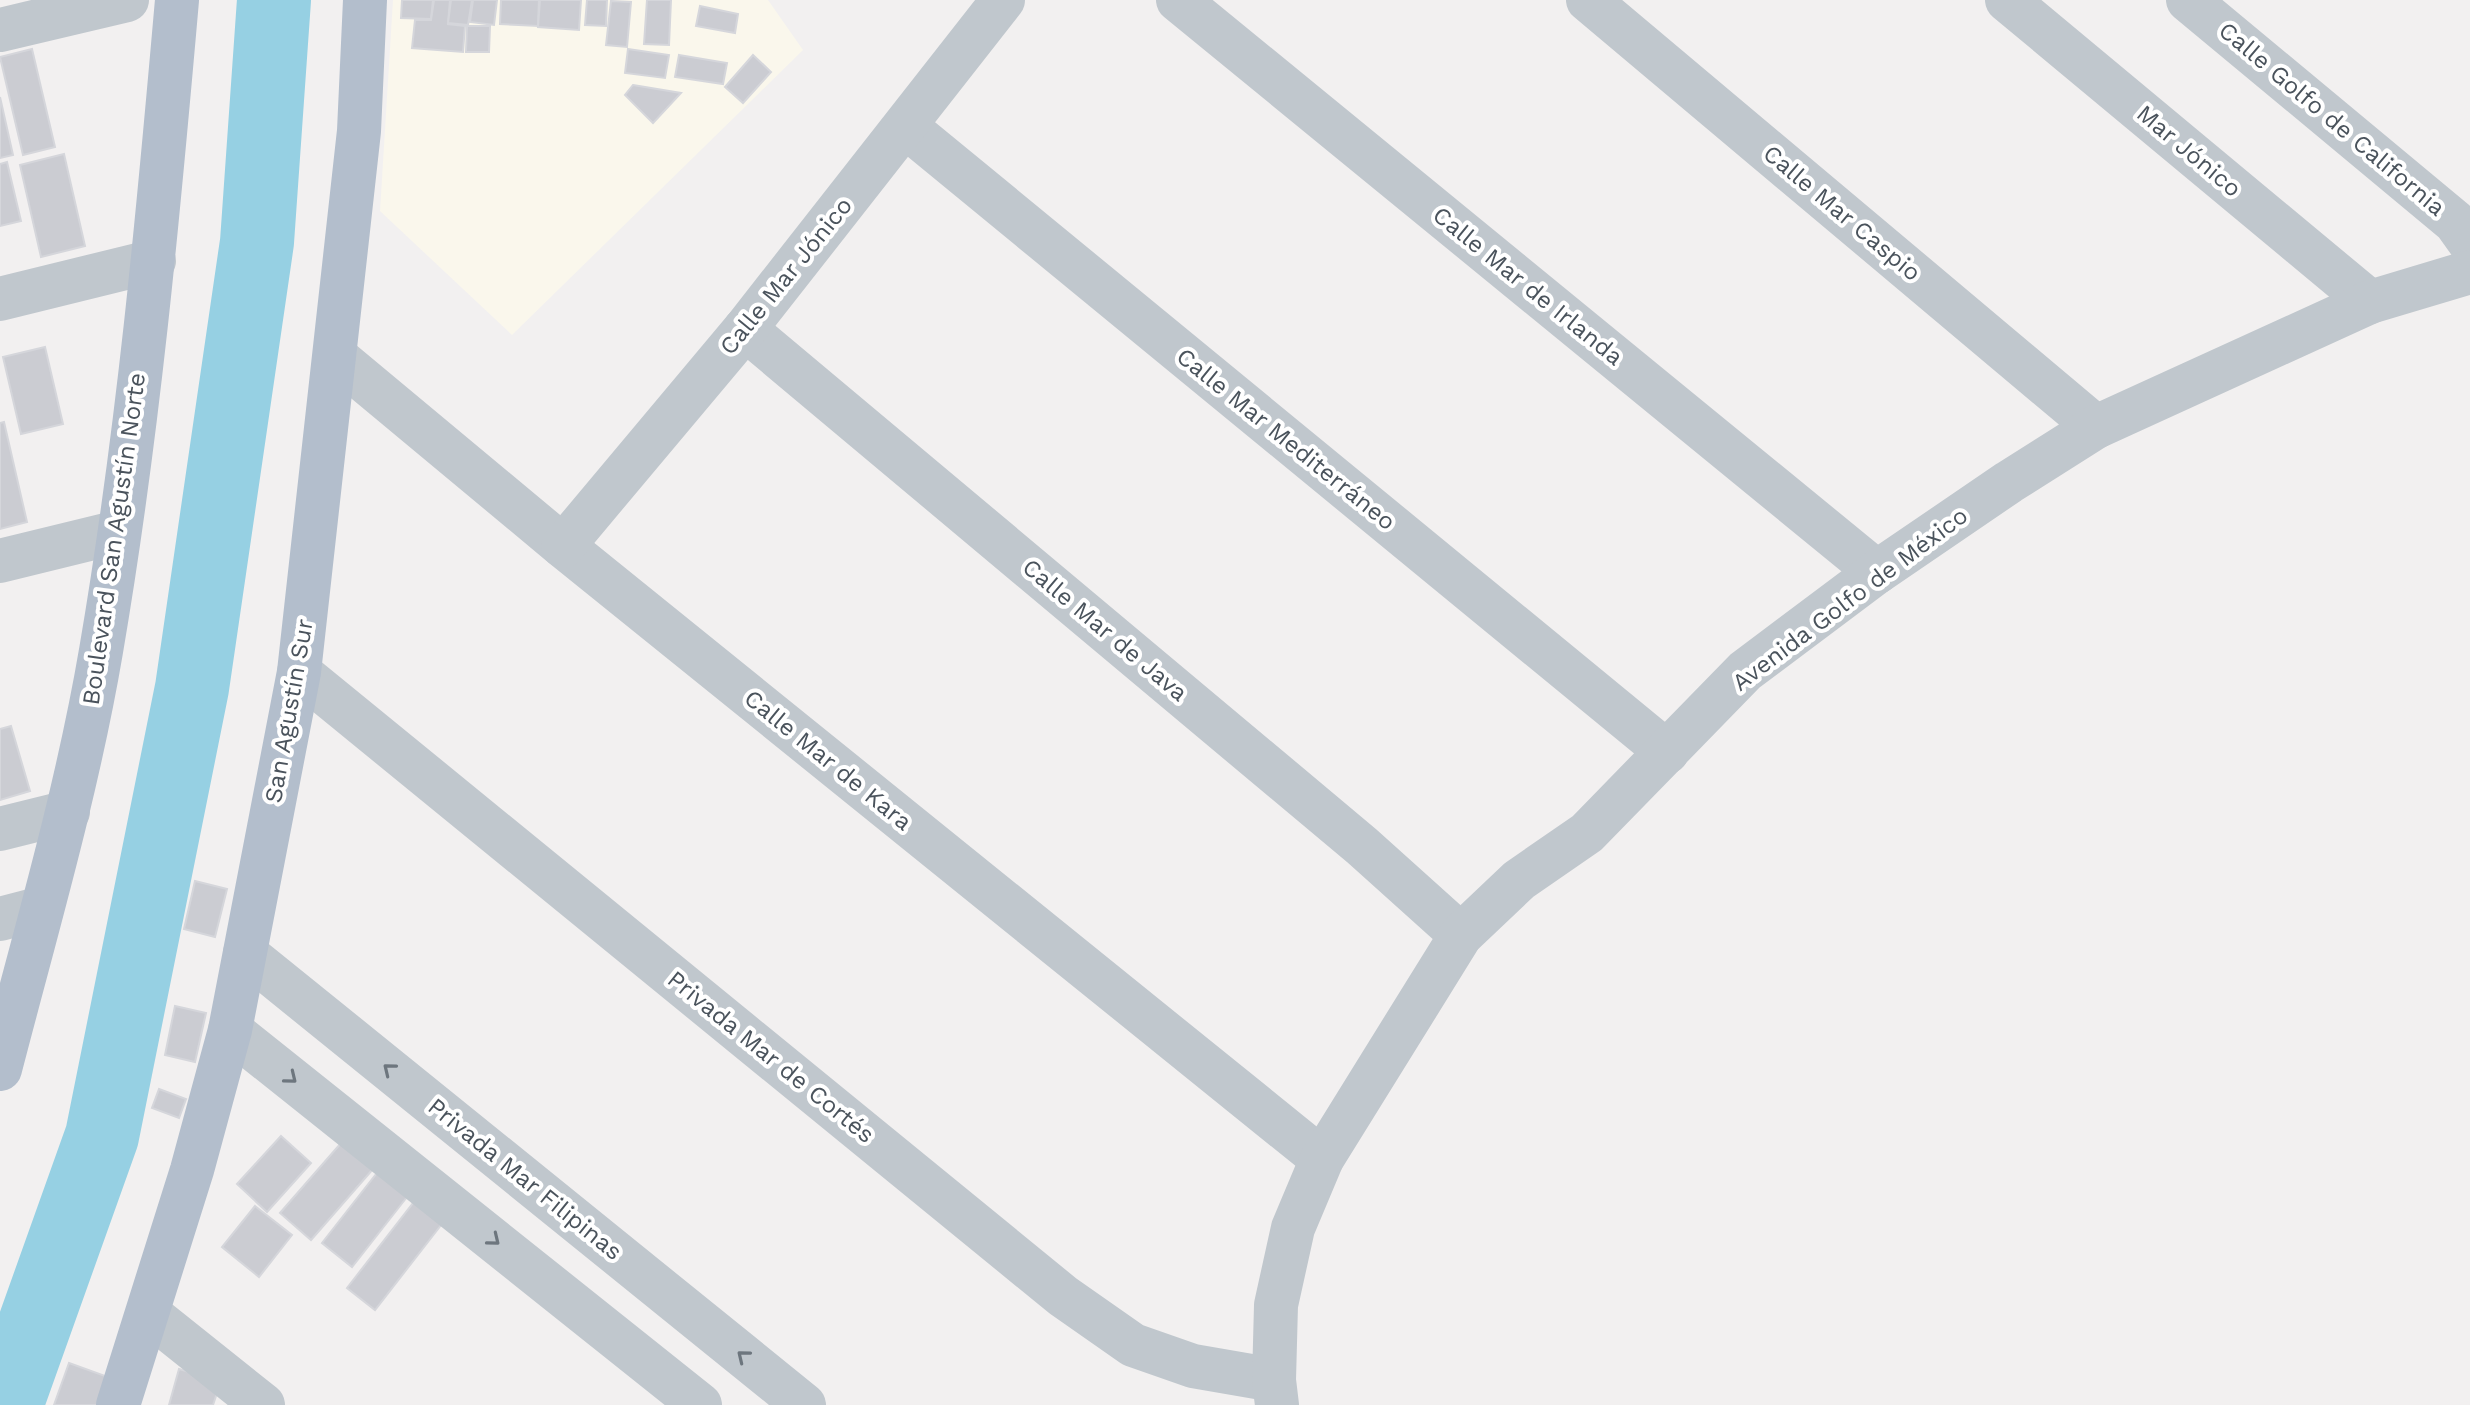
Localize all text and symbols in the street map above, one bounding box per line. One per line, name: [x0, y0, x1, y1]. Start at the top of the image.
street label: Calle Golfo de California: [2213, 16, 2451, 222]
street label: Mar Jónico: [2131, 99, 2247, 203]
street label: Calle Mar Caspio: [1758, 139, 1926, 287]
street label: Calle Mar Jónico: [714, 192, 858, 360]
street label: Calle Mar de Irlanda: [1427, 201, 1629, 371]
street label: Calle Mar Mediterráneo: [1171, 342, 1401, 536]
street label: Boulevard San Agustín Norte: [77, 371, 151, 707]
street label: Avenida Golfo de México: [1727, 501, 1973, 697]
street label: Calle Mar de Java: [1017, 553, 1193, 707]
street label: San Agustín Sur: [259, 617, 319, 805]
street label: Calle Mar de Kara: [739, 684, 917, 836]
street label: Privada Mar de Cortés: [662, 965, 880, 1149]
one-way arrow: [384, 1064, 398, 1079]
one-way arrow: [282, 1069, 297, 1083]
street label: Privada Mar Filipinas: [422, 1092, 628, 1266]
one-way arrow: [485, 1231, 500, 1245]
one-way arrow: [738, 1351, 752, 1366]

